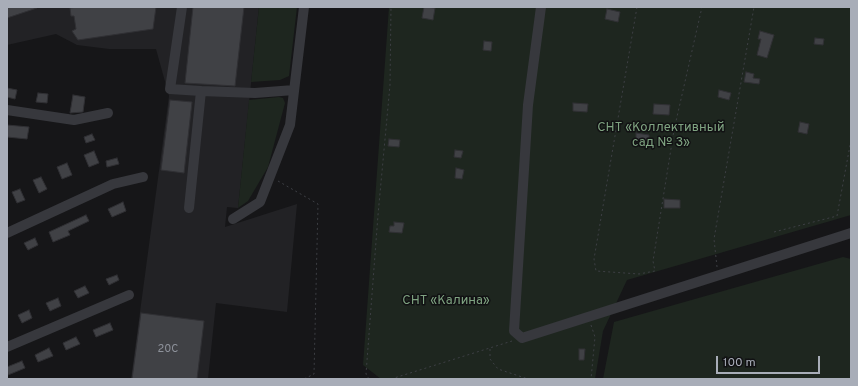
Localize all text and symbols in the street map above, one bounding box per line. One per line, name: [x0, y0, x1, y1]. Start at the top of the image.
park label: СНТ «Коллективный сад № 3»: [597, 120, 725, 151]
park label: СНТ «Калина»: [402, 293, 490, 309]
house number: 20С: [158, 343, 178, 357]
scale bar: [718, 348, 822, 374]
text: 100 m: [723, 355, 756, 371]

